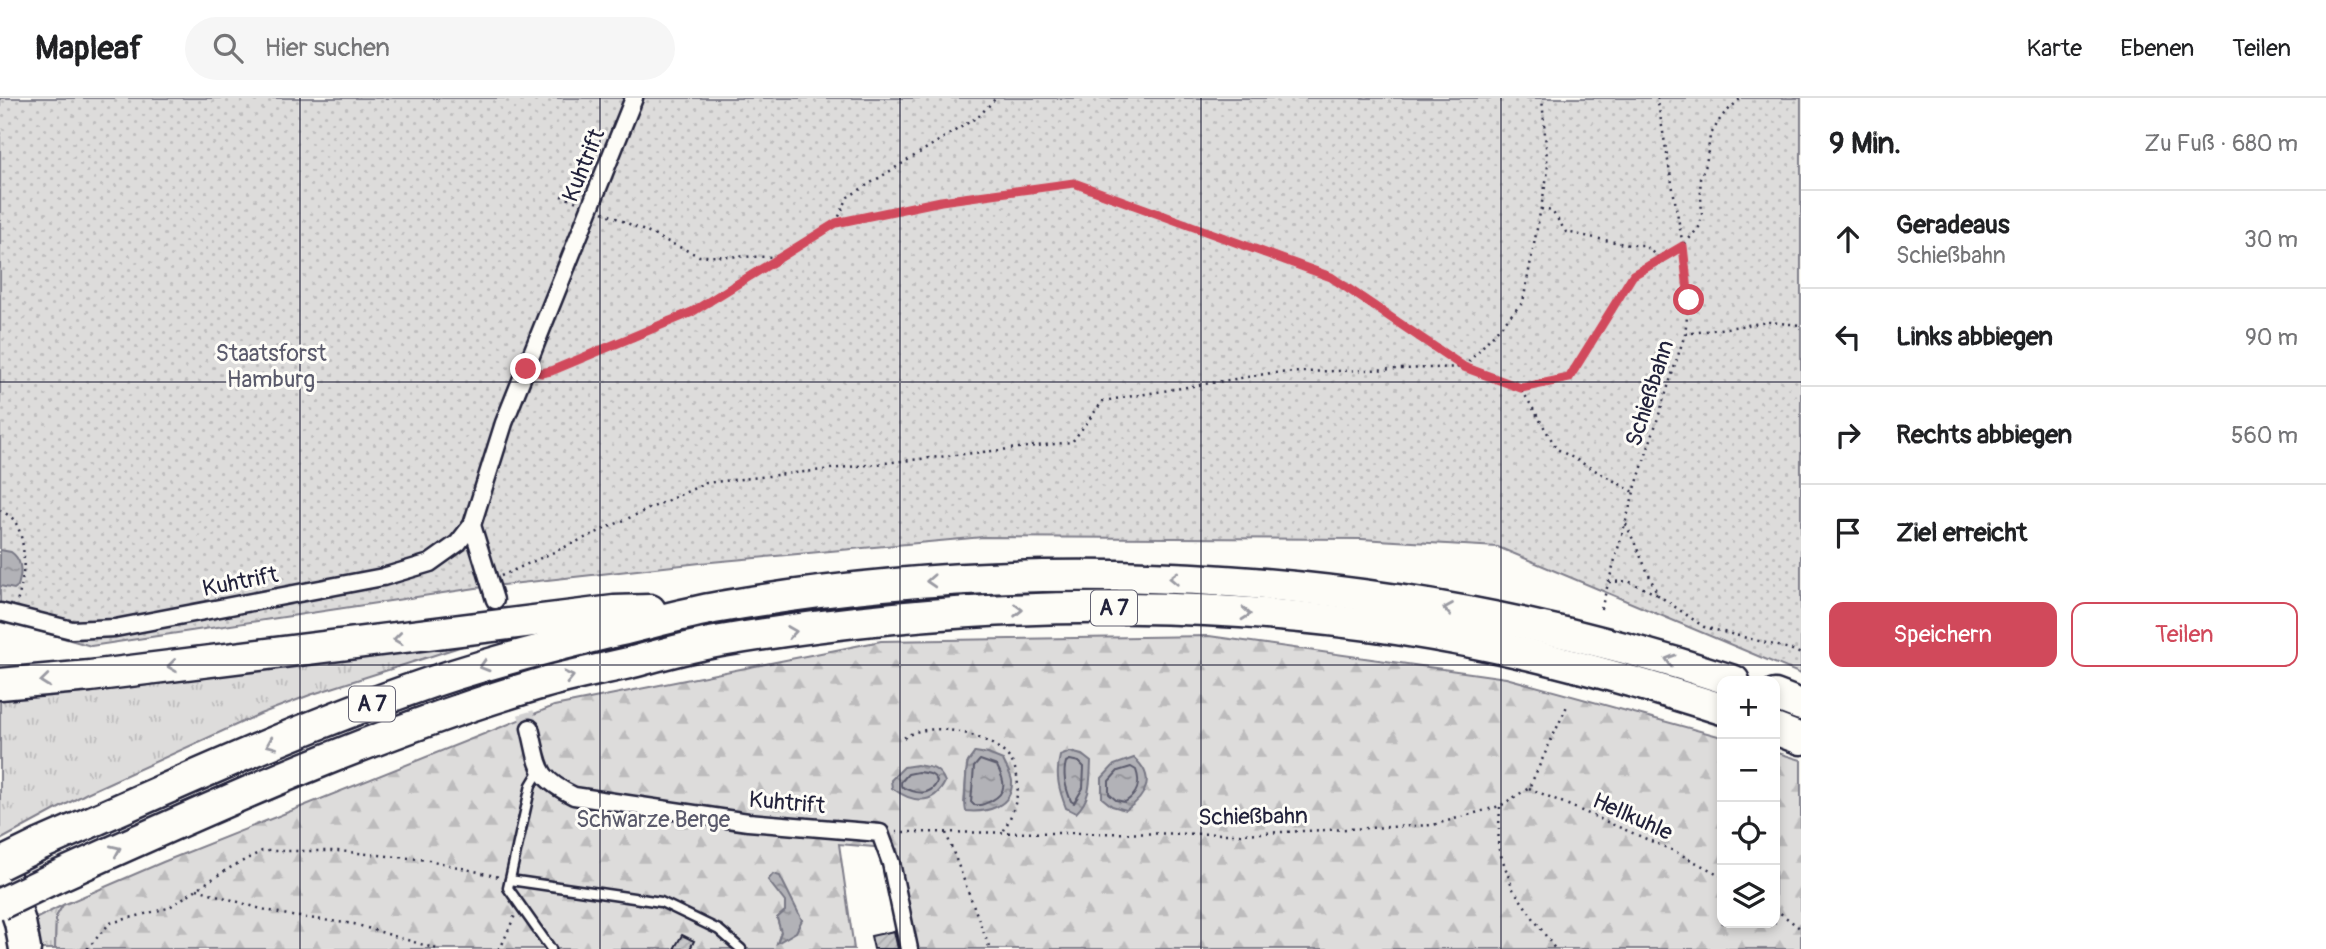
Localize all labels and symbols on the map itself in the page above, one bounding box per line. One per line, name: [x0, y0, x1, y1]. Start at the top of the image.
street label: Kuhtrift: [556, 124, 611, 206]
route start: [1673, 284, 1704, 315]
street label: Schießbahn: [1619, 336, 1680, 450]
park label: Staatsforst Hamburg: [216, 339, 327, 394]
route end: [510, 353, 541, 384]
street label: Kuhtrift: [200, 560, 281, 603]
one-way arrow: [1168, 570, 1179, 585]
one-way arrow: [925, 573, 936, 588]
road number: A 7: [1091, 590, 1137, 626]
one-way arrow: [1013, 602, 1024, 618]
one-way arrow: [1442, 602, 1454, 617]
one-way arrow: [1240, 606, 1251, 621]
one-way arrow: [786, 624, 798, 639]
one-way arrow: [392, 631, 404, 646]
one-way arrow: [1664, 654, 1676, 669]
one-way arrow: [479, 658, 491, 673]
one-way arrow: [166, 659, 178, 674]
one-way arrow: [563, 671, 575, 685]
one-way arrow: [39, 674, 51, 689]
road number: A 7: [349, 686, 395, 722]
one-way arrow: [265, 735, 277, 749]
street label: Kuhtrift: [748, 785, 827, 820]
street label: Hellkuhle: [1588, 786, 1678, 847]
street label: Schießbahn: [1198, 801, 1308, 832]
park label: Schwarze Berge: [576, 805, 731, 834]
one-way arrow: [109, 844, 121, 858]

